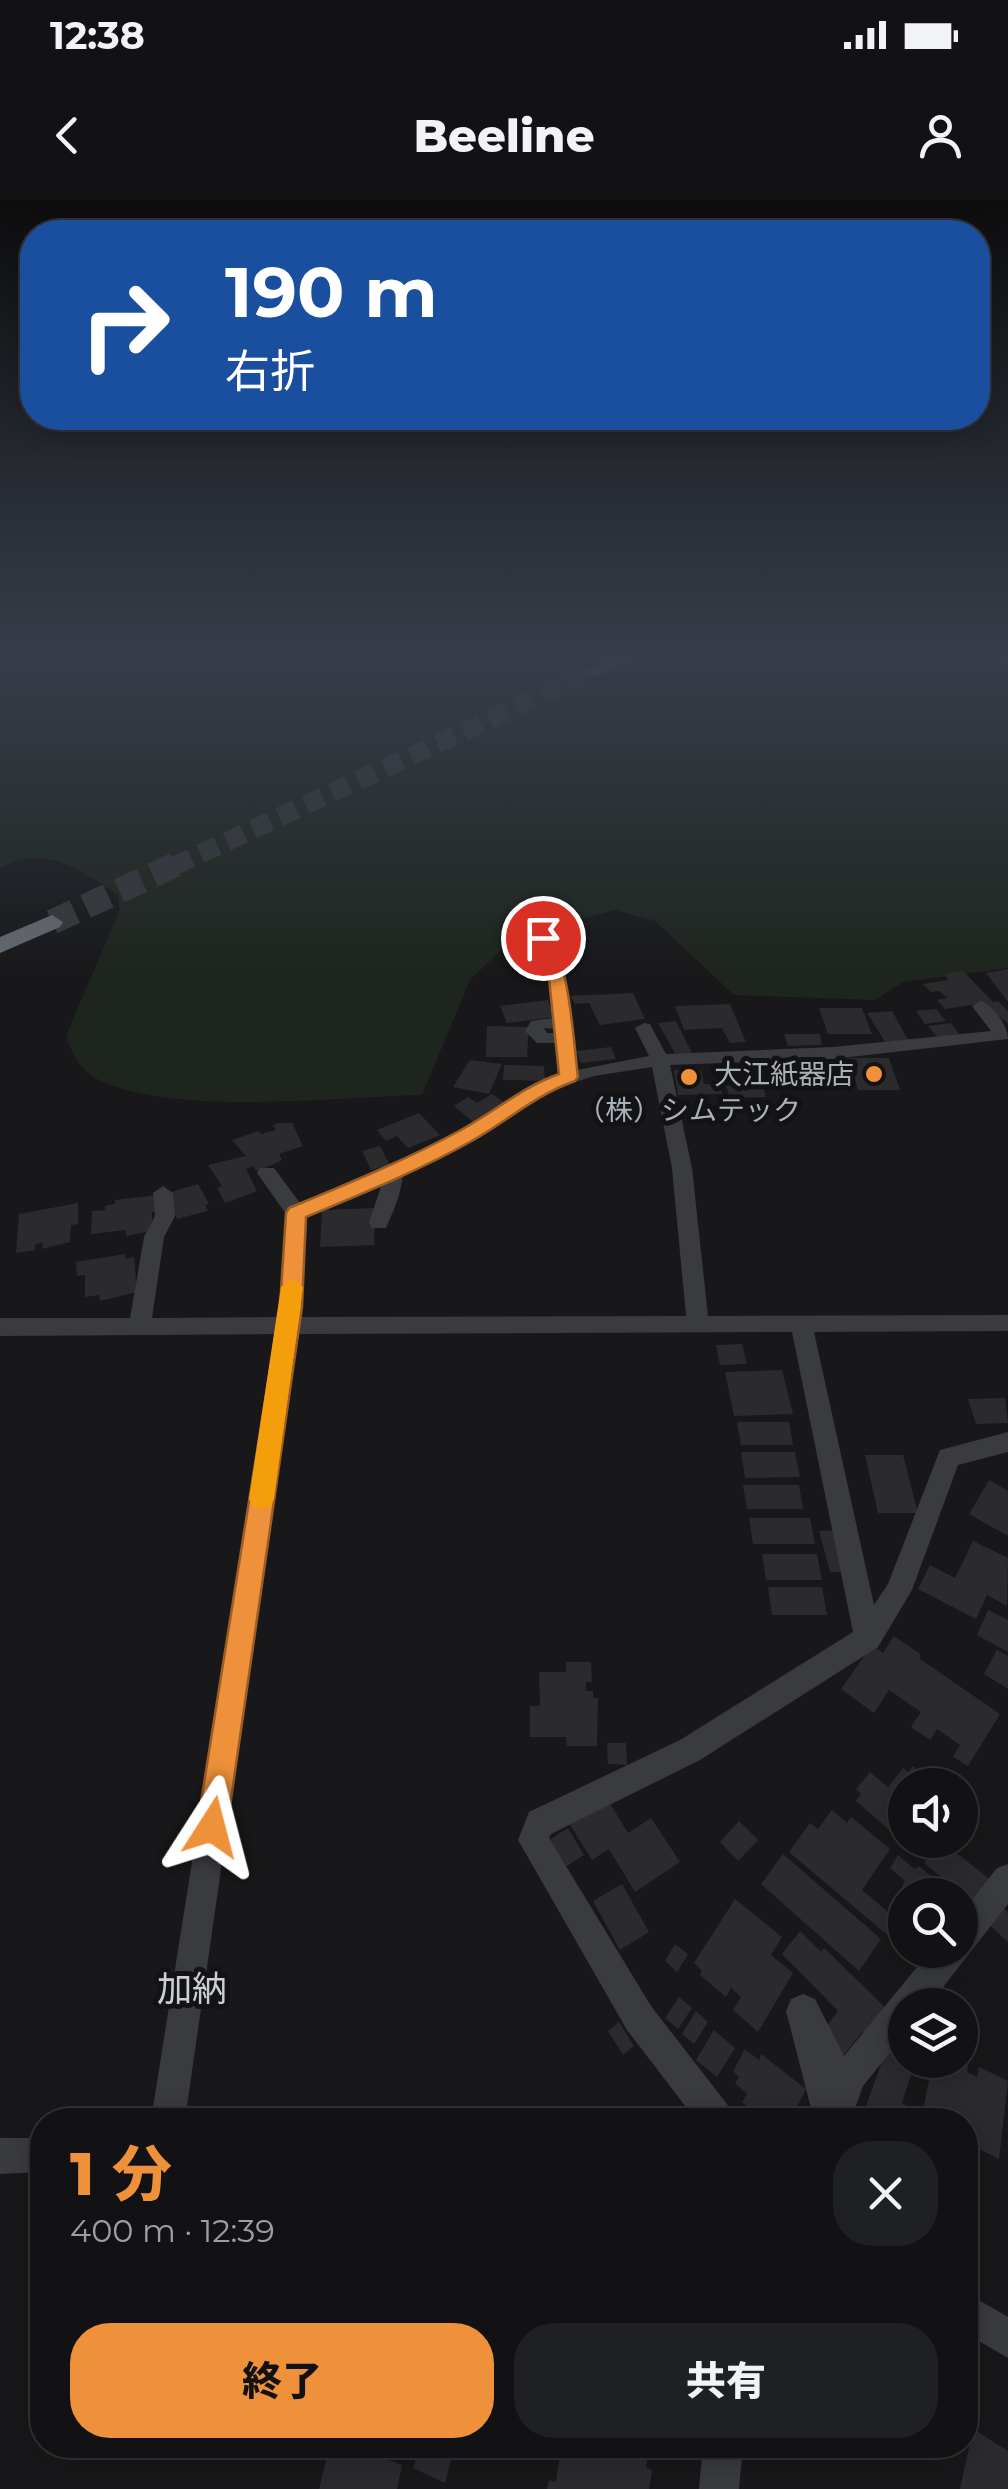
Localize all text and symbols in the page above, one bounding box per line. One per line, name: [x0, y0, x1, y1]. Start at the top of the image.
text: 12:38: [50, 12, 145, 59]
icon: back: [40, 108, 95, 163]
text: Beeline: [413, 108, 595, 163]
icon: person: [913, 108, 968, 163]
text: 190 m: [225, 249, 438, 335]
icon: right: [60, 260, 190, 390]
text: 右折: [225, 343, 315, 398]
pin: [501, 896, 586, 981]
icon: arrive: [516, 911, 571, 966]
place label: 大江紙器店: [714, 1057, 854, 1091]
marker: 大江紙器店: [863, 1063, 885, 1085]
marker: （株）シムテック: [678, 1066, 700, 1088]
place label: （株）シムテック: [577, 1093, 801, 1127]
map controls: [888, 1768, 978, 2078]
button: sound: [888, 1768, 978, 1858]
position arrow: [160, 1775, 264, 1879]
button: search: [888, 1878, 978, 1968]
district label: 加納: [157, 1967, 227, 2010]
button: layers: [888, 1988, 978, 2078]
text: 1 分: [70, 2137, 172, 2210]
button: close: [833, 2141, 938, 2246]
text: 400 m · 12:39: [70, 2211, 275, 2250]
button: 終了: [70, 2323, 494, 2438]
button: 共有: [514, 2323, 938, 2438]

